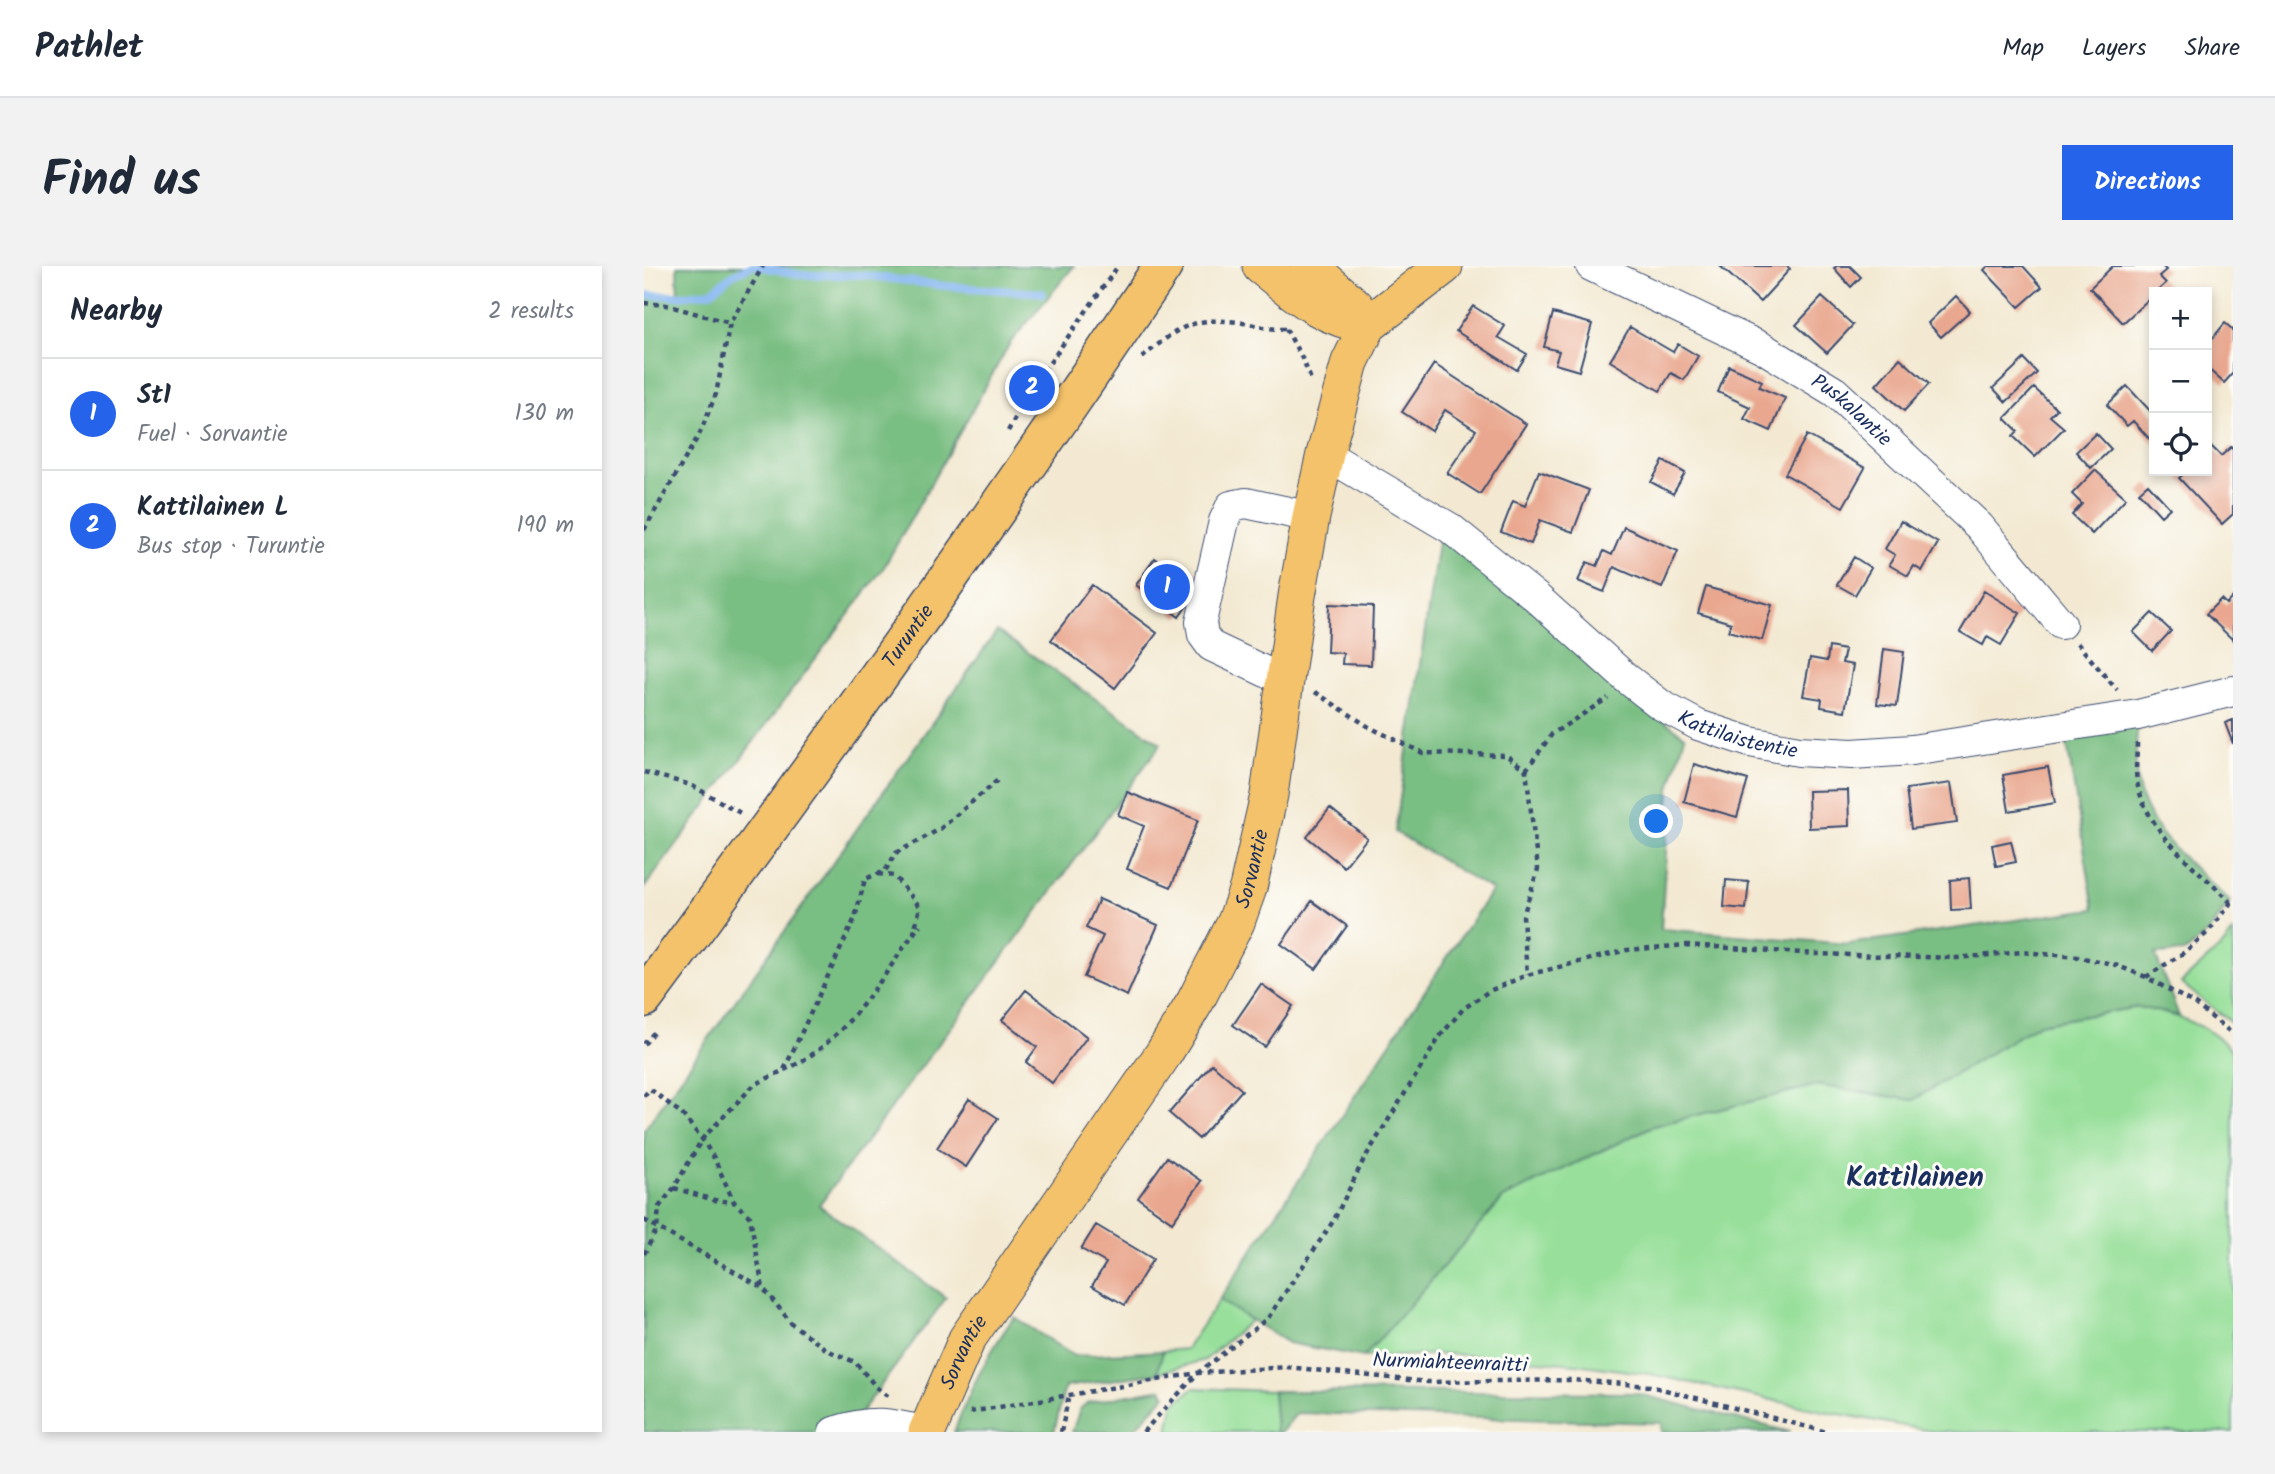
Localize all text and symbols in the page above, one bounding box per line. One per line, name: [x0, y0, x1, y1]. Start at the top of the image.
text: Pathlet: [35, 22, 143, 75]
text: Map: [2002, 29, 2044, 68]
text: Layers: [2082, 29, 2146, 68]
text: Share: [2184, 29, 2240, 68]
text: Find us: [42, 143, 200, 221]
button: Directions: [2062, 145, 2233, 220]
map controls: [2149, 287, 2212, 476]
button: +: [2149, 287, 2212, 350]
text: Nearby: [70, 288, 162, 336]
text: 2 results: [488, 294, 574, 330]
button: −: [2149, 350, 2212, 413]
pin: 2: [1009, 362, 1055, 414]
street label: Puskalantie: [1804, 366, 1899, 456]
text: St1: [137, 375, 171, 417]
text: 1: [90, 396, 96, 432]
text: 130 m: [515, 396, 574, 432]
button: locate: [2149, 413, 2212, 476]
text: Fuel · Sorvantie: [137, 417, 288, 453]
text: Kattilainen L: [137, 487, 289, 529]
text: 2: [86, 508, 100, 544]
text: 190 m: [517, 508, 574, 544]
text: Bus stop · Turuntie: [137, 529, 325, 565]
pin: 1: [1144, 561, 1190, 613]
street label: Turuntie: [875, 597, 944, 676]
street label: Kattilaistentie: [1671, 702, 1801, 769]
your location: [1639, 804, 1673, 838]
street label: Sorvantie: [1227, 826, 1279, 913]
district label: Kattilainen: [1846, 1156, 1984, 1201]
street label: Sorvantie: [932, 1308, 997, 1395]
street label: Nurmiahteenraitti: [1372, 1344, 1529, 1383]

